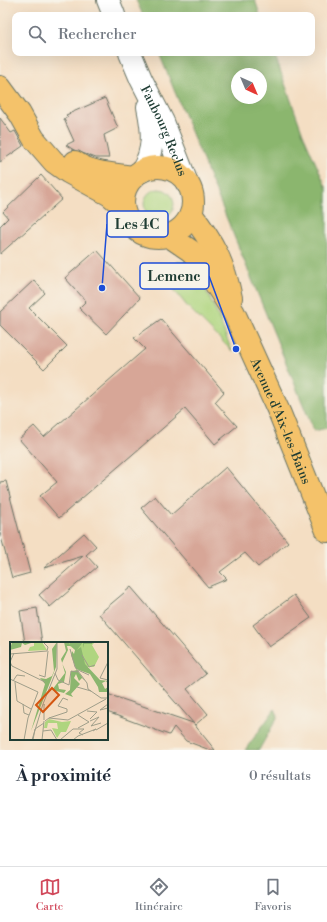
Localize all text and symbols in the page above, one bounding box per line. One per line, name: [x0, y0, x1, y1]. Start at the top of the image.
search box: [12, 12, 315, 56]
icon: search: [26, 23, 48, 45]
text: Rechercher: [58, 25, 137, 44]
north arrow: [231, 68, 267, 104]
street label: Faubourg Reclus: [137, 83, 191, 179]
callout: Les 4C: [107, 211, 168, 237]
text: Les 4C: [115, 216, 159, 234]
callout: Lemenc: [140, 263, 209, 289]
text: Lemenc: [147, 268, 201, 286]
street label: Avenue d'Aix-les-Bains: [246, 355, 314, 487]
inset map: [10, 642, 108, 740]
text: À proximité: [16, 765, 111, 787]
text: 0 résultats: [249, 768, 311, 784]
tab: Carte: [36, 876, 63, 914]
tab: Itinéraire: [135, 876, 183, 914]
tab: Favoris: [254, 876, 291, 914]

